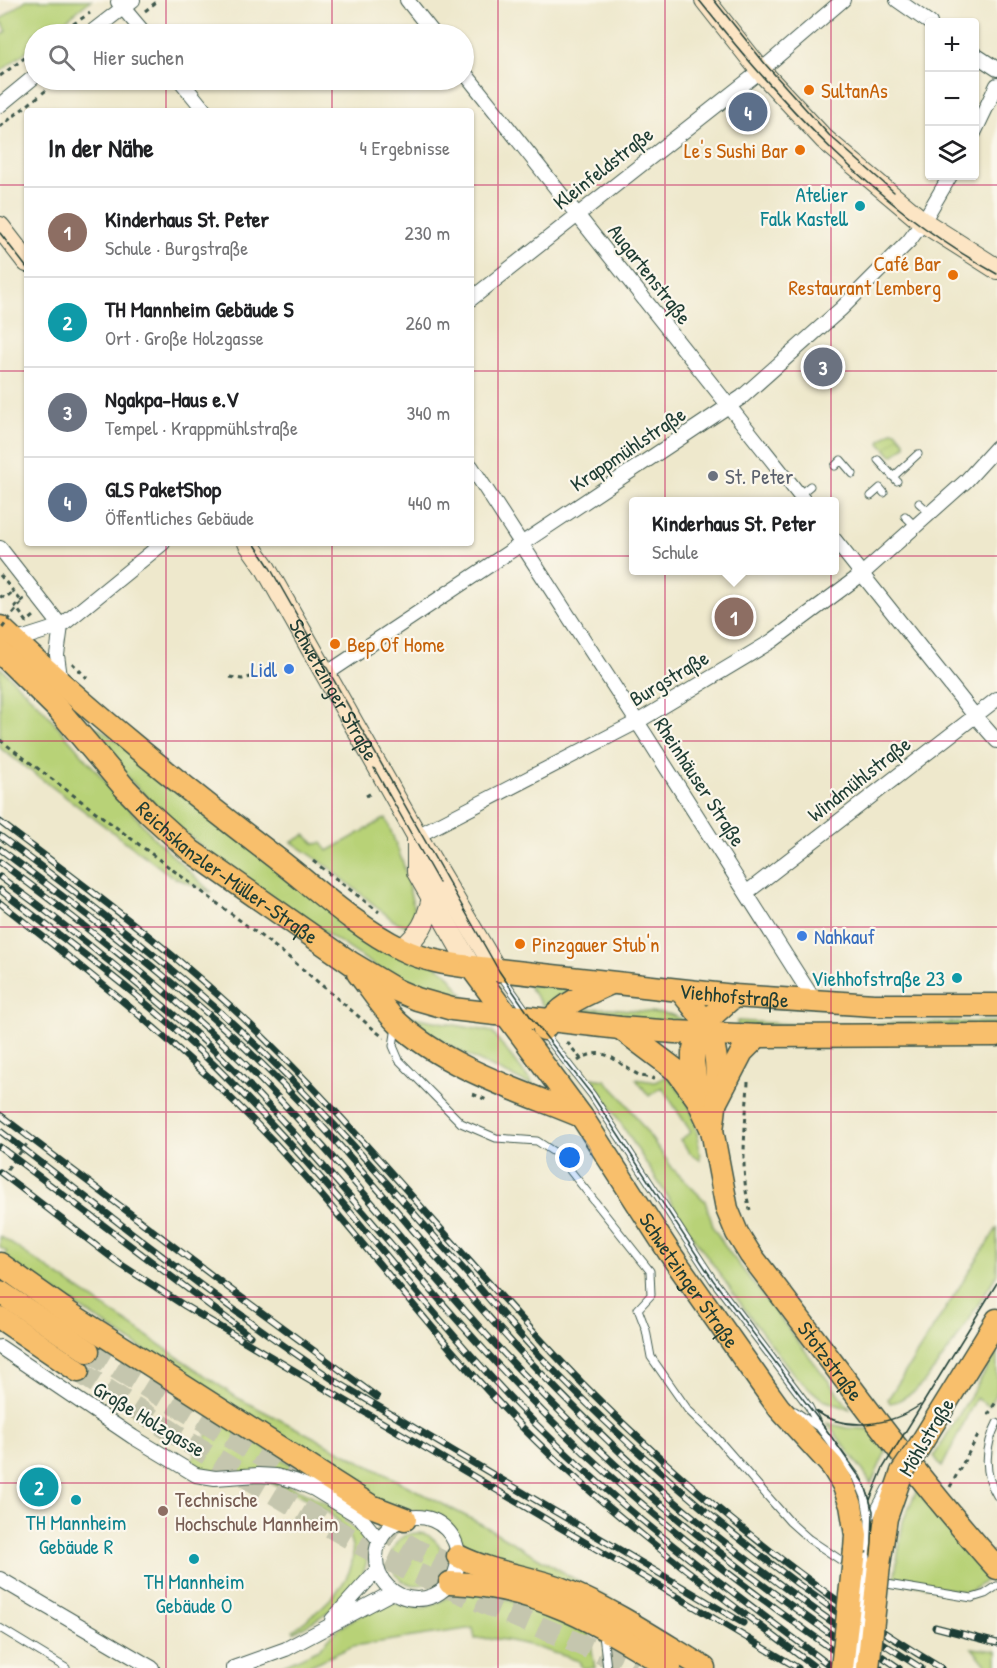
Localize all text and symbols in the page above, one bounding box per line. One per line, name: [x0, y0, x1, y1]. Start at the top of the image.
map controls: [925, 18, 979, 180]
button: +: [925, 18, 979, 72]
search box: [24, 24, 474, 90]
icon: search: [45, 41, 78, 74]
text: Hier suchen: [93, 42, 184, 72]
button: −: [925, 72, 979, 126]
place label: SultanAs: [821, 76, 888, 105]
marker: SultanAs: [802, 83, 816, 97]
pin: 4: [728, 90, 768, 134]
street label: Kleinfeldstraße: [547, 120, 659, 216]
button: layers: [925, 126, 979, 180]
text: In der Nähe: [48, 130, 154, 165]
text: 4 Ergebnisse: [359, 134, 450, 161]
place label: Le's Sushi Bar: [684, 136, 788, 165]
marker: Le's Sushi Bar: [793, 143, 807, 157]
place label: Atelier Falk Kastell: [760, 180, 849, 233]
marker: Atelier Falk Kastell: [853, 199, 867, 213]
text: Kinderhaus St. Peter: [105, 204, 269, 234]
street label: Augartenstraße: [601, 218, 699, 330]
text: 1: [64, 219, 71, 246]
text: 230 m: [405, 219, 450, 246]
text: Schule · Burgstraße: [105, 234, 248, 261]
place label: Café Bar Restaurant Lemberg: [788, 249, 941, 302]
marker: Café Bar Restaurant Lemberg: [946, 268, 960, 282]
text: TH Mannheim Gebäude S: [105, 294, 294, 324]
text: 2: [63, 309, 72, 336]
text: 260 m: [406, 309, 450, 336]
text: Ort · Große Holzgasse: [105, 324, 264, 351]
pin: 3: [804, 344, 842, 389]
text: Ngakpa-Haus e.V: [105, 384, 238, 414]
text: 3: [63, 399, 72, 426]
text: 340 m: [406, 399, 450, 426]
street label: Krappmühlstraße: [565, 400, 691, 498]
text: Tempel · Krappmühlstraße: [105, 414, 298, 441]
place label: St. Peter: [725, 462, 793, 491]
marker: St. Peter: [706, 469, 720, 483]
text: GLS PaketShop: [105, 474, 221, 504]
text: 4: [64, 489, 71, 516]
text: 440 m: [408, 489, 450, 516]
popup: [629, 497, 839, 575]
text: Öffentliches Gebäude: [105, 504, 254, 531]
text: Kinderhaus St. Peter: [652, 508, 816, 538]
text: Schule: [652, 538, 699, 565]
pin: 1: [714, 594, 754, 640]
street label: Schwetzinger Straße: [283, 613, 386, 766]
place label: Bep Of Home: [347, 630, 445, 659]
marker: Bep Of Home: [328, 637, 342, 651]
street label: Burgstraße: [624, 643, 714, 713]
place label: Lidl: [251, 655, 277, 684]
marker: Lidl: [282, 662, 296, 676]
street label: Rheinhäuser Straße: [647, 712, 753, 852]
street label: Windmühlstraße: [801, 730, 917, 828]
street label: Reichskanzler-Müller-Straße: [130, 794, 324, 950]
place label: Nahkauf: [814, 922, 876, 951]
marker: Nahkauf: [795, 929, 809, 943]
place label: Pinzgauer Stub'n: [532, 930, 659, 959]
marker: Pinzgauer Stub'n: [513, 937, 527, 951]
place label: Viehhofstraße 23: [811, 964, 945, 993]
marker: Viehhofstraße 23: [950, 971, 964, 985]
street label: Viehhofstraße: [678, 976, 789, 1014]
your location: [555, 1143, 584, 1172]
street label: Schwetzinger Straße: [633, 1207, 746, 1354]
street label: Stotzstraße: [791, 1315, 870, 1406]
street label: Große Holzgasse: [88, 1374, 210, 1464]
street label: Möhlstraße: [891, 1392, 961, 1482]
pin: 2: [20, 1464, 58, 1510]
place label: Technische Hochschule Mannheim: [175, 1485, 338, 1538]
marker: TH Mannheim Gebäude R: [69, 1493, 83, 1507]
marker: Technische Hochschule Mannheim: [156, 1504, 170, 1518]
place label: TH Mannheim Gebäude R: [26, 1508, 126, 1561]
marker: TH Mannheim Gebäude O: [187, 1552, 201, 1566]
place label: TH Mannheim Gebäude O: [144, 1567, 244, 1620]

